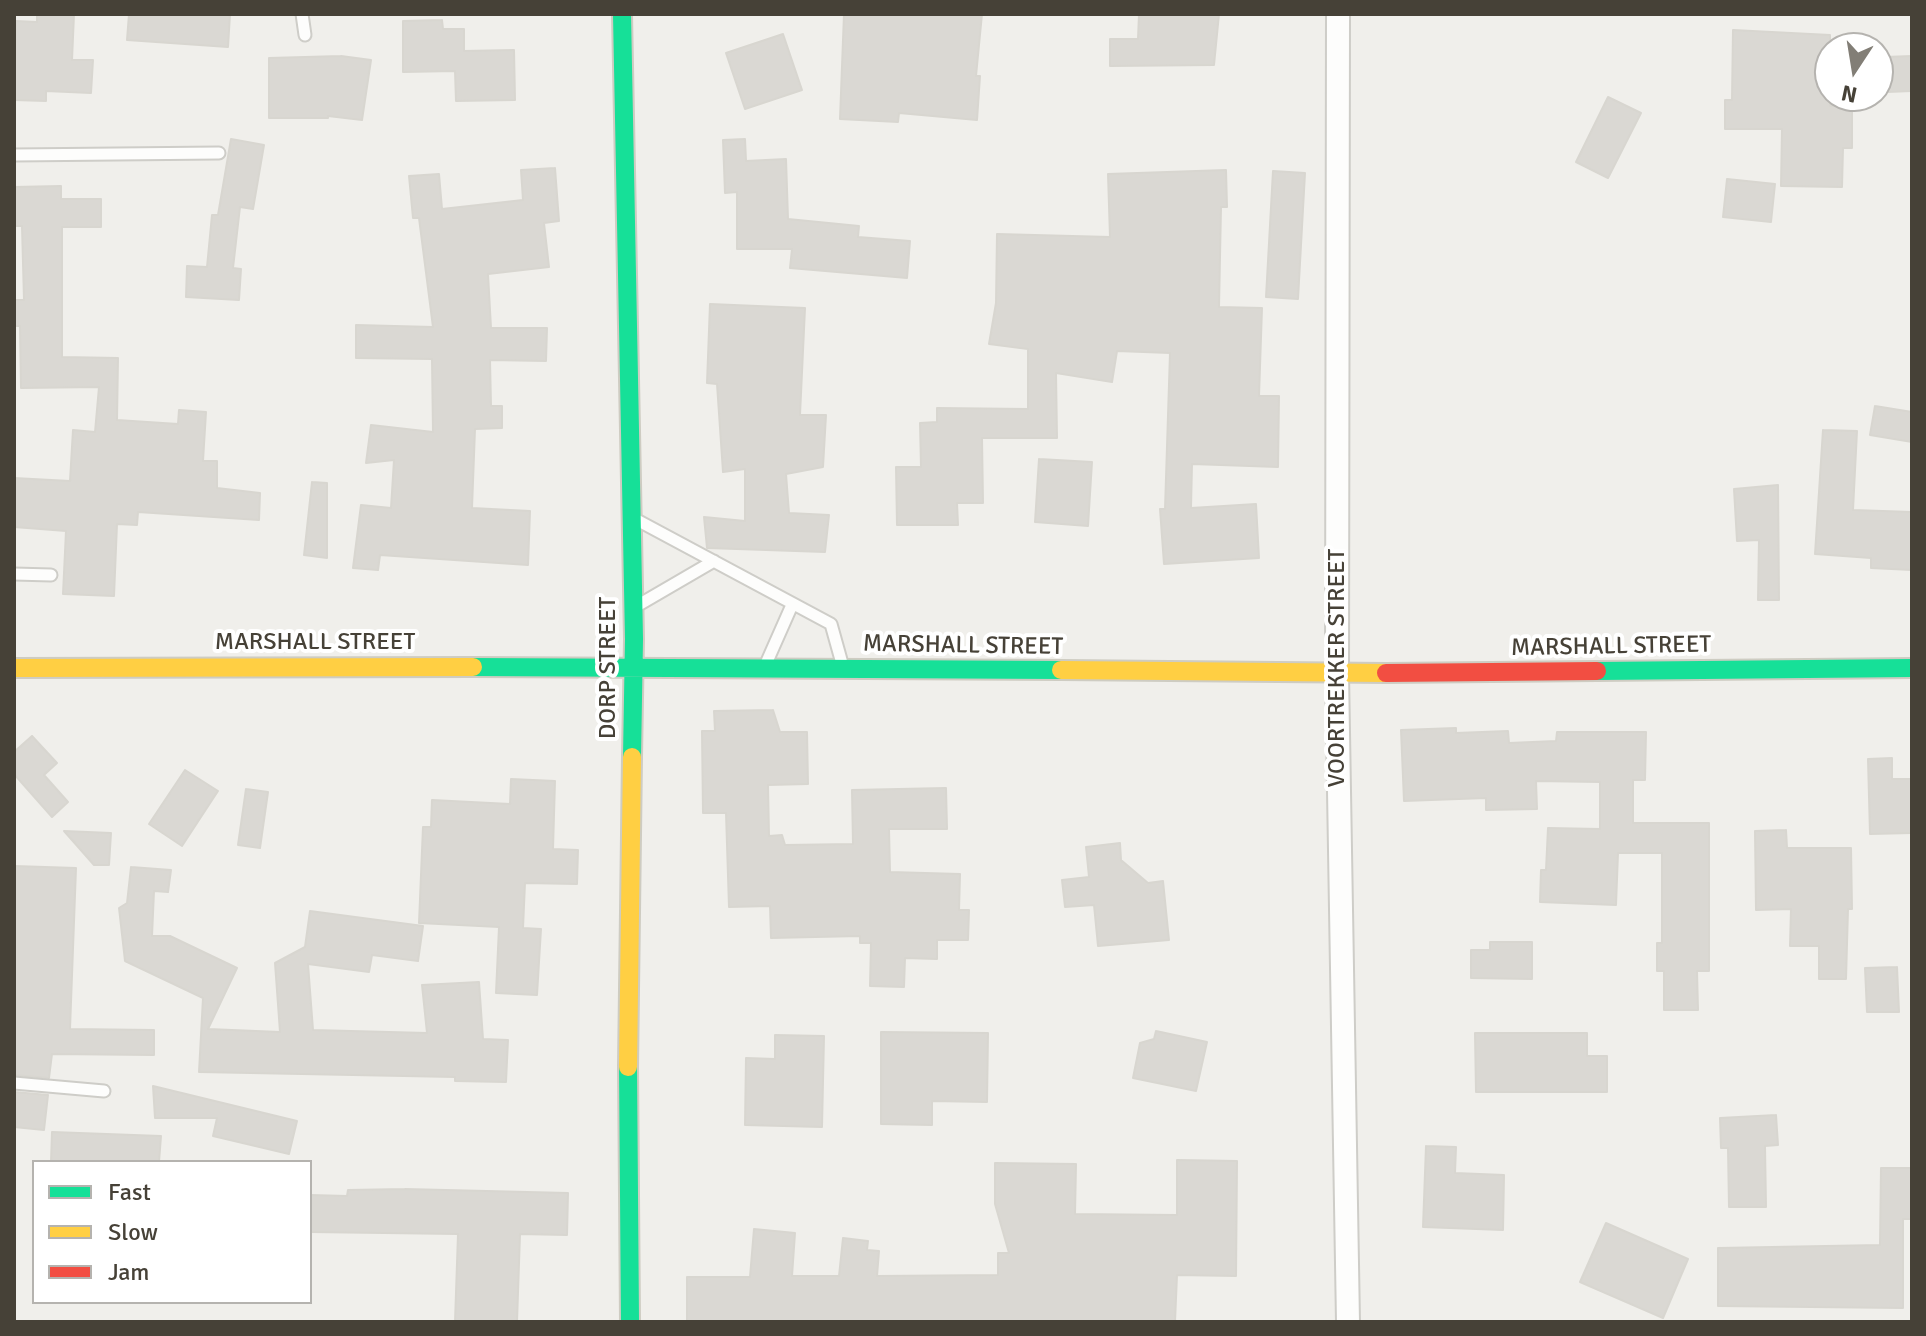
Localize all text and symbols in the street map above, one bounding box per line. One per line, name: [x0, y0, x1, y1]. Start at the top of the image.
north arrow: [1814, 32, 1894, 112]
text: N: [1839, 79, 1860, 109]
street label: VOORTREKKER STREET: [1324, 549, 1352, 787]
street label: DORP STREET: [595, 597, 623, 739]
street label: MARSHALL STREET: [215, 629, 415, 657]
street label: MARSHALL STREET: [863, 630, 1063, 662]
street label: MARSHALL STREET: [1511, 631, 1711, 663]
legend: [32, 1160, 312, 1304]
text: Fast: [108, 1177, 151, 1207]
text: Slow: [108, 1217, 158, 1247]
text: Jam: [108, 1257, 149, 1287]

